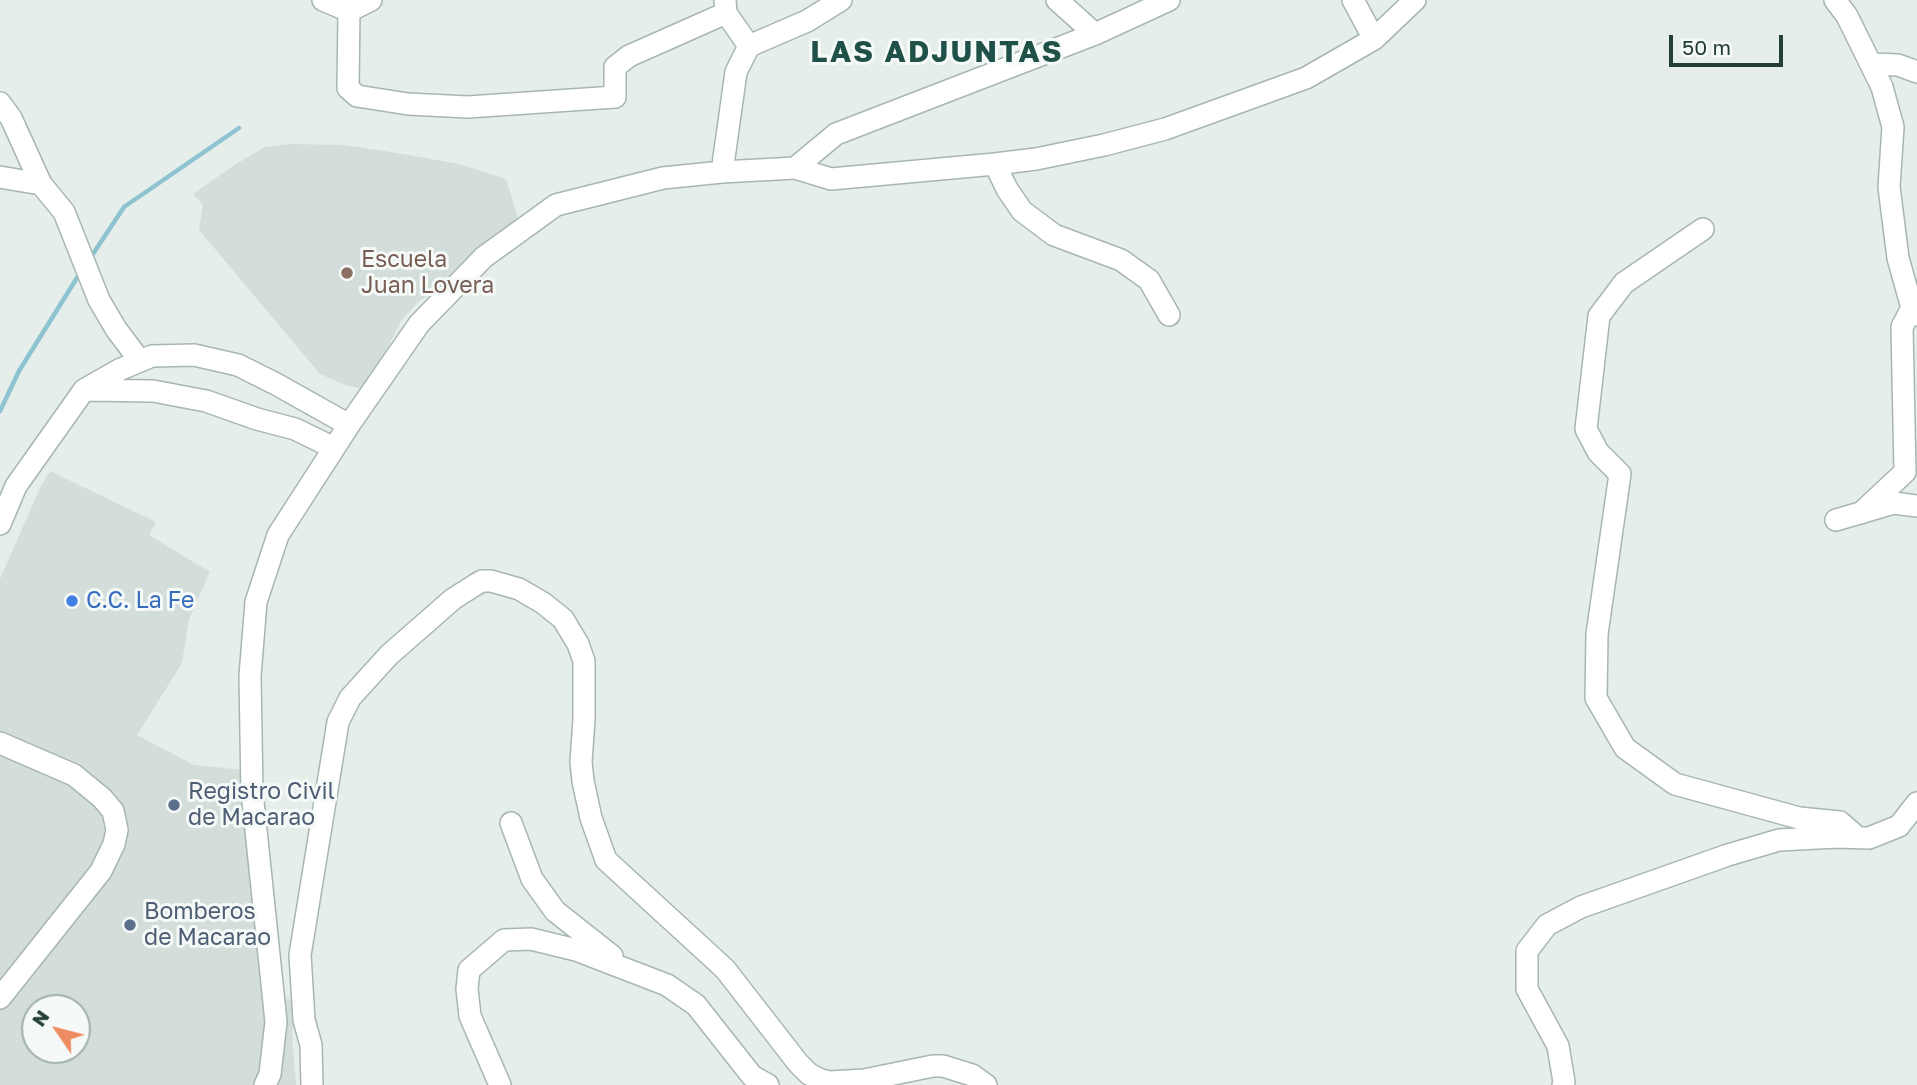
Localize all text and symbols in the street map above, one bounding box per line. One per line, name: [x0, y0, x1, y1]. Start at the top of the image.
scale bar: [1672, 21, 1786, 65]
district label: LAS ADJUNTAS: [812, 34, 1062, 70]
text: 50 m: [1682, 34, 1731, 60]
place label: Escuela Juan Lovera: [361, 246, 494, 300]
marker: Escuela Juan Lovera: [339, 265, 355, 281]
place label: C.C. La Fe: [86, 587, 194, 615]
marker: C.C. La Fe: [64, 593, 80, 609]
place label: Registro Civil de Macarao: [188, 778, 335, 832]
marker: Registro Civil de Macarao: [166, 797, 182, 813]
place label: Bomberos de Macarao: [144, 898, 271, 952]
marker: Bomberos de Macarao: [122, 917, 138, 933]
north arrow: [21, 994, 91, 1064]
text: N: [26, 1005, 54, 1030]

